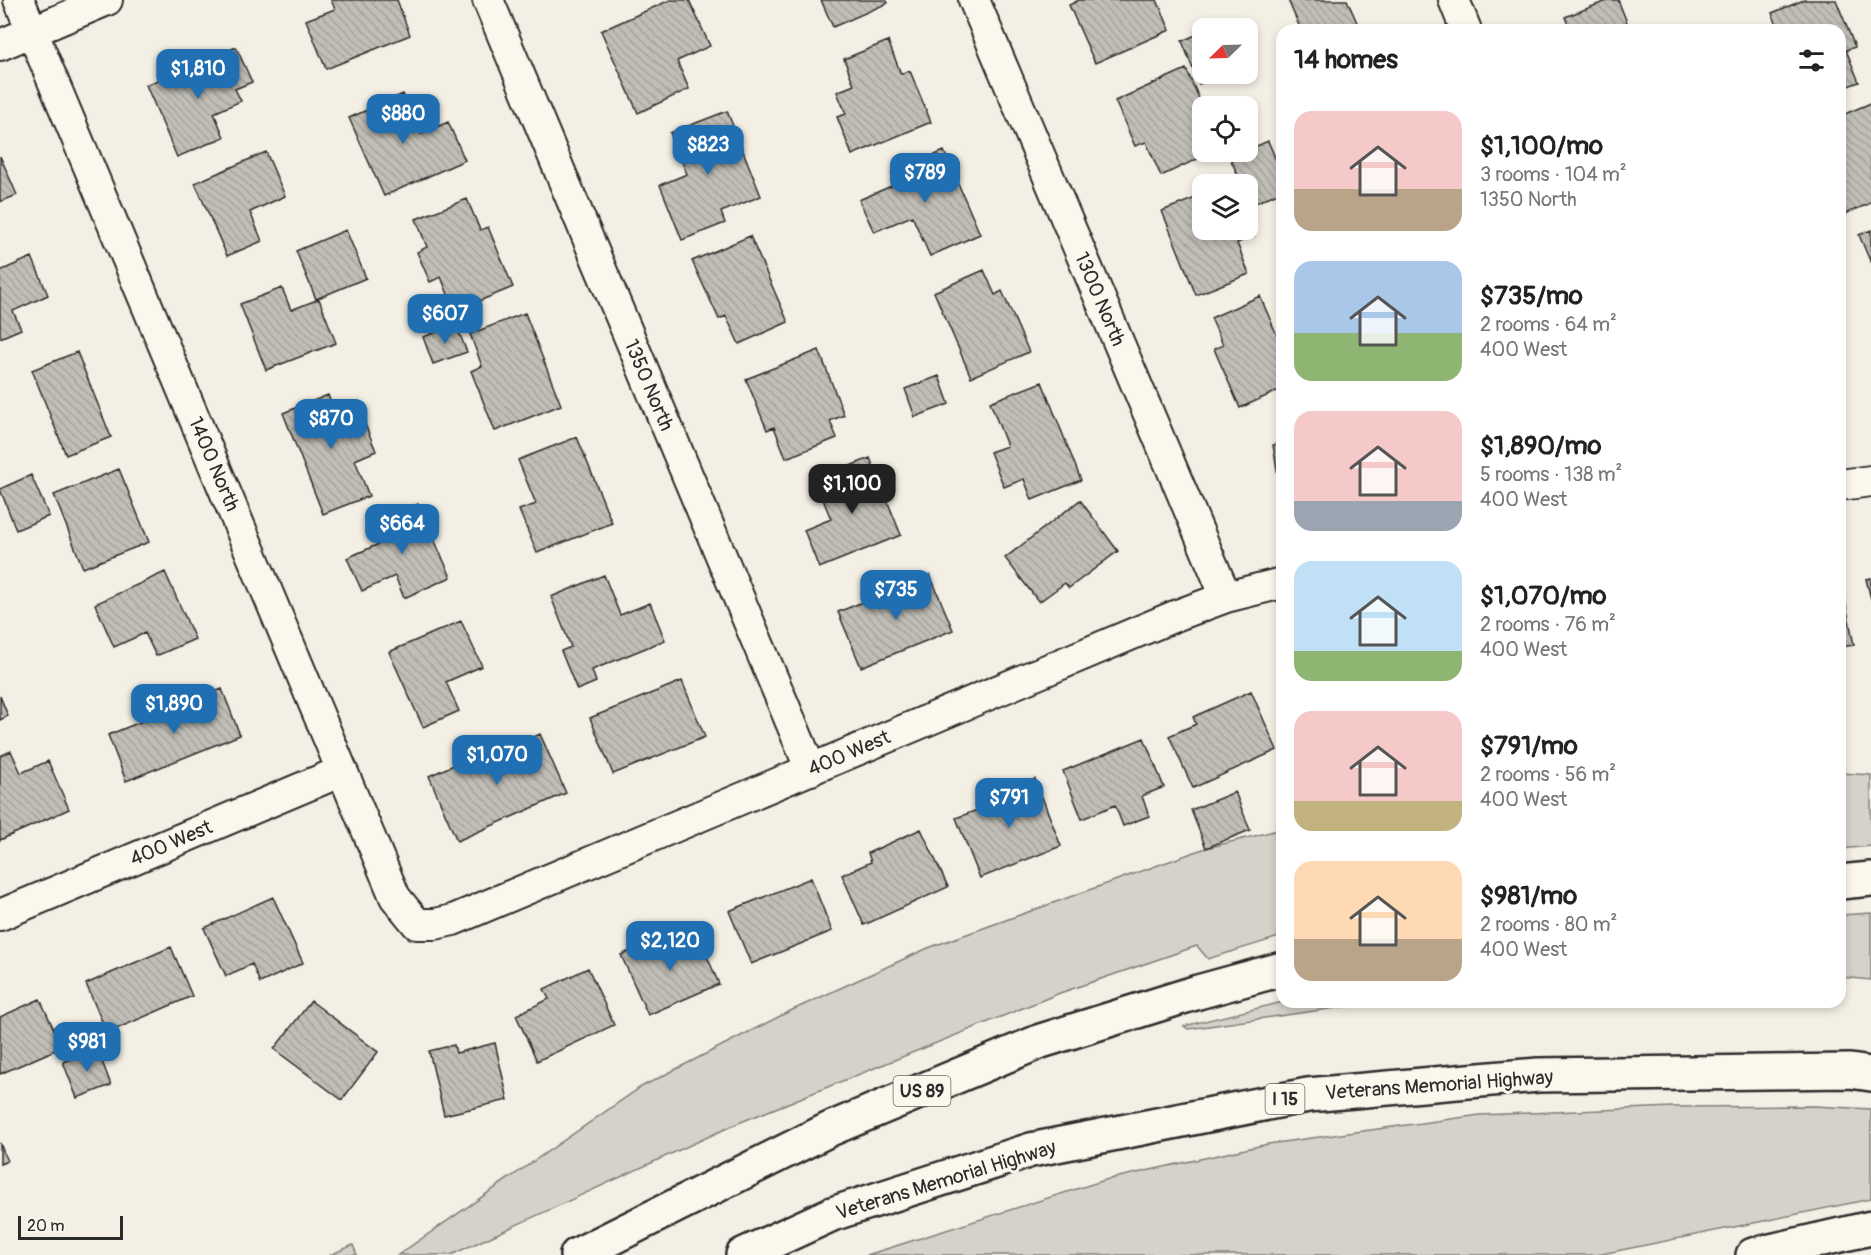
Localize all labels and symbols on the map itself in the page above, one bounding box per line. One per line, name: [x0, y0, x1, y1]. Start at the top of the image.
north arrow: [1192, 18, 1258, 84]
pin: $1,810: [149, 49, 247, 100]
pin: $880: [367, 94, 439, 145]
pin: $823: [672, 125, 744, 176]
pin: $789: [889, 153, 961, 204]
street label: 1300 North: [1069, 248, 1131, 350]
pin: $607: [409, 294, 481, 345]
street label: 1350 North: [619, 336, 679, 434]
pin: $870: [295, 399, 367, 450]
street label: 1400 North: [183, 413, 245, 515]
pin: $1,100: [803, 464, 901, 515]
pin: $664: [366, 504, 438, 555]
pin: $735: [860, 570, 932, 621]
pin: $1,890: [125, 684, 223, 735]
street label: 400 West: [804, 724, 895, 782]
pin: $1,070: [448, 735, 546, 786]
pin: $791: [973, 778, 1045, 829]
street label: 400 West: [126, 814, 217, 872]
pin: $2,120: [621, 921, 719, 972]
pin: $981: [51, 1022, 123, 1073]
street label: Veterans Memorial Highway: [1324, 1065, 1554, 1105]
road number: US 89: [894, 1076, 950, 1106]
road number: I 15: [1266, 1084, 1304, 1114]
street label: Veterans Memorial Highway: [833, 1134, 1059, 1225]
scale bar: [18, 1213, 123, 1240]

